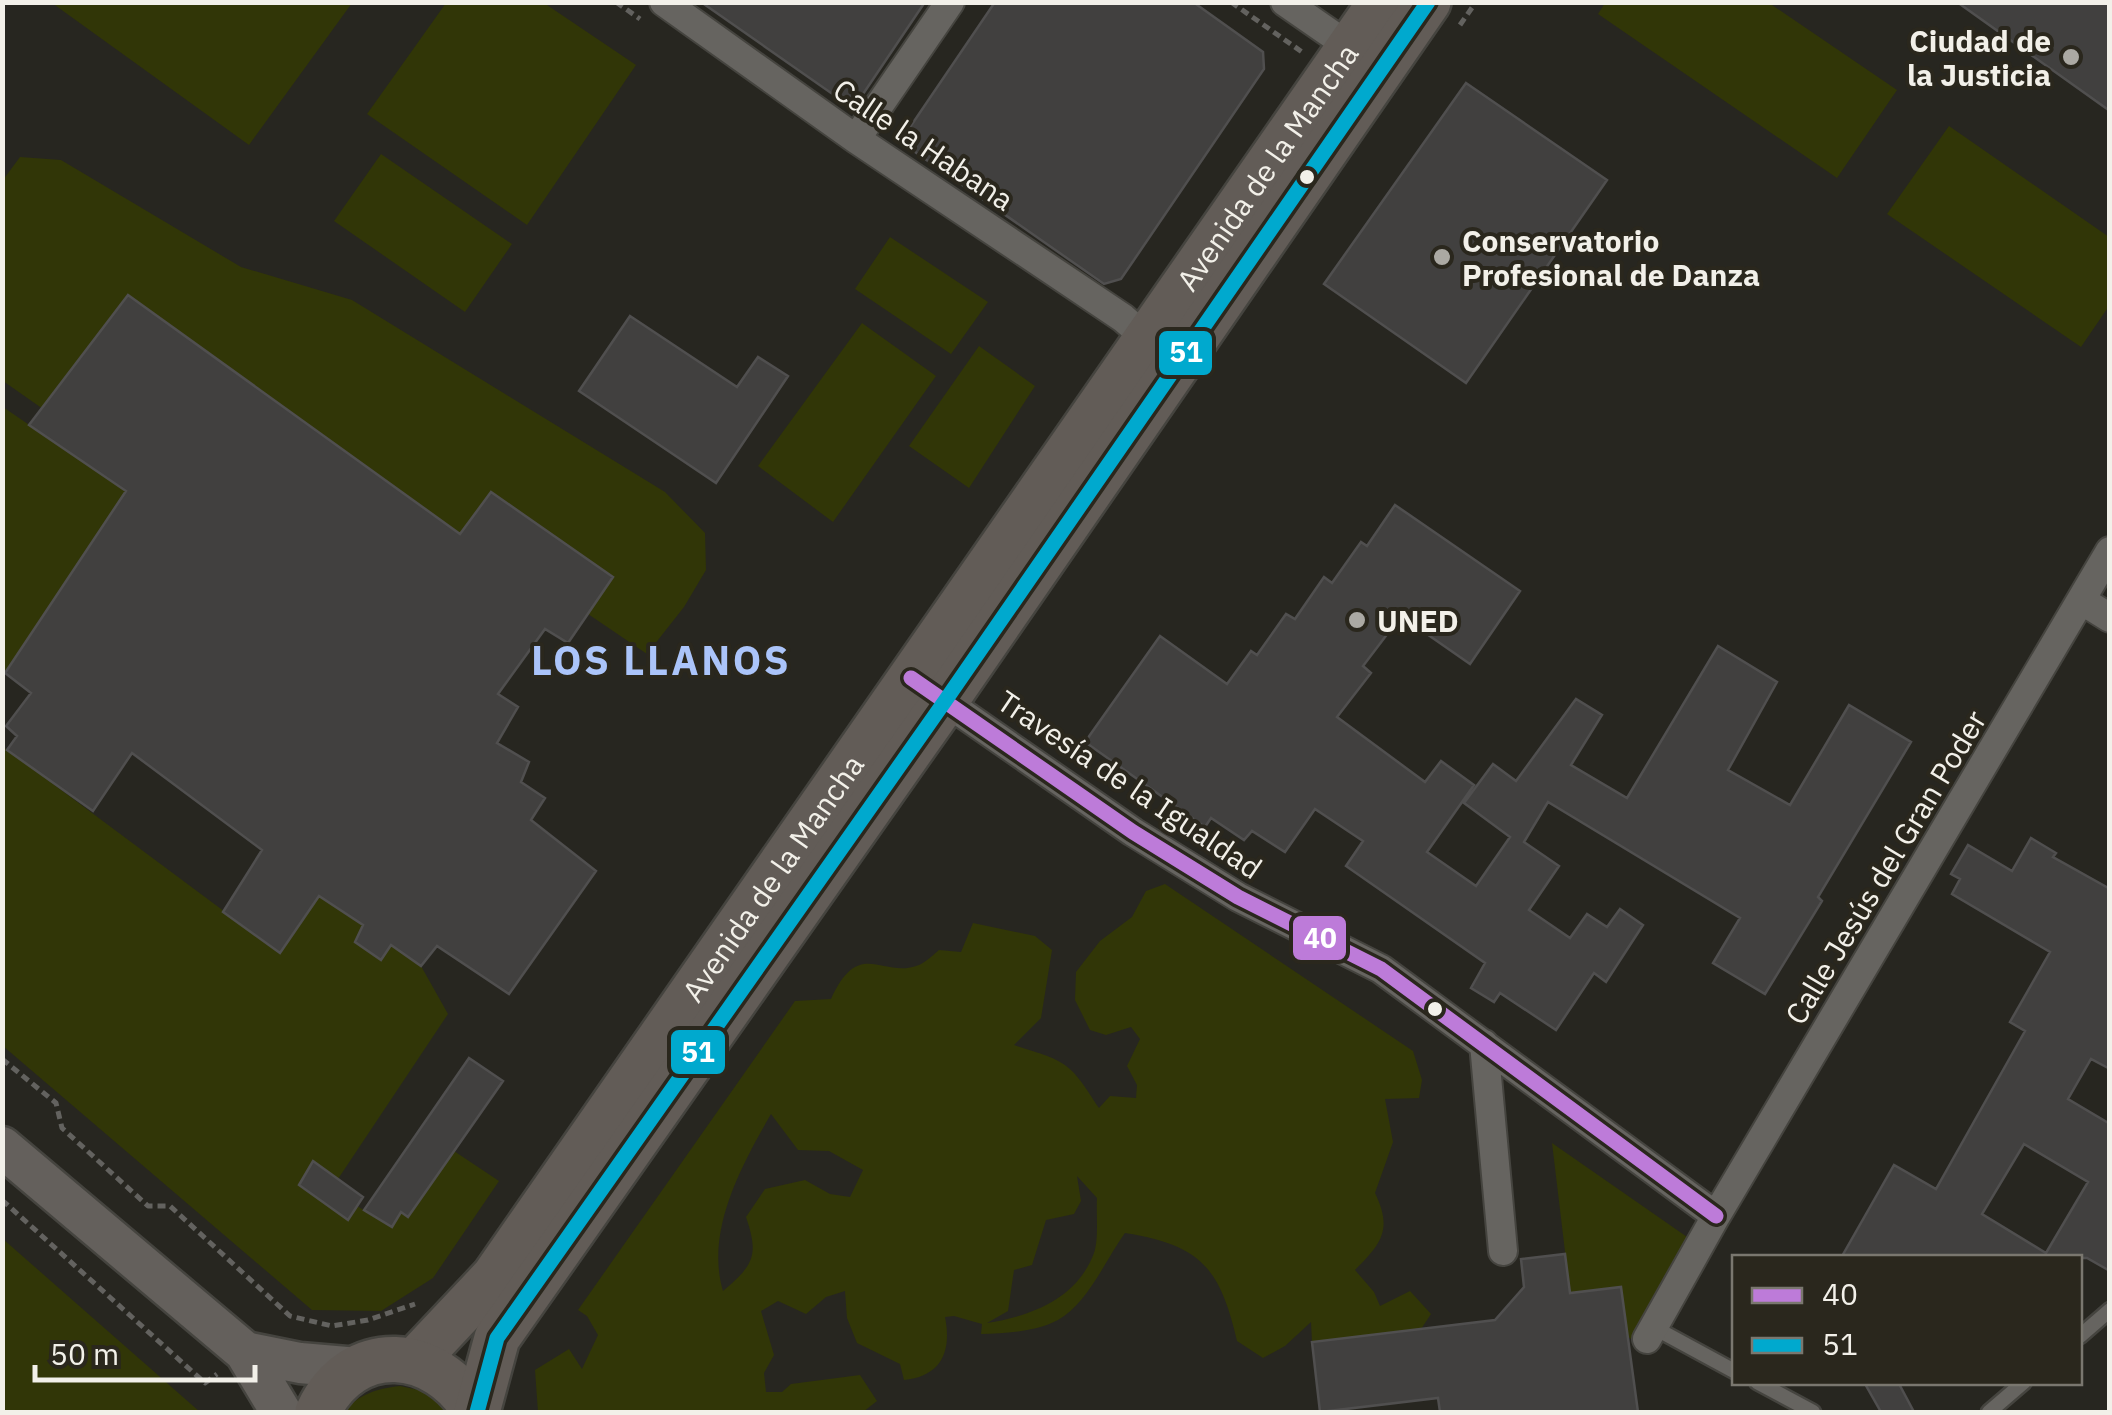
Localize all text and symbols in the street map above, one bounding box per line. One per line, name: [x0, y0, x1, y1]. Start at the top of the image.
place label: Ciudad de la Justicia: [1907, 21, 2051, 94]
street label: Avenida de la Mancha: [1167, 35, 1366, 298]
marker: Ciudad de la Justicia: [2060, 46, 2082, 68]
street label: Calle la Habana: [826, 69, 1022, 219]
unlabelled marker: [1297, 167, 1317, 187]
place label: Conservatorio Profesional de Danza: [1462, 221, 1760, 294]
marker: Conservatorio Profesional de Danza: [1431, 246, 1453, 268]
line badge: 51: [1157, 329, 1214, 377]
text: 51: [1169, 333, 1203, 370]
place label: UNED: [1377, 601, 1459, 640]
marker: UNED: [1346, 609, 1368, 631]
district label: LOS LLANOS: [531, 634, 791, 686]
street label: Travesía de la Igualdad: [990, 681, 1270, 887]
street label: Calle Jesús del Gran Poder: [1776, 703, 1994, 1031]
street label: Avenida de la Mancha: [672, 746, 872, 1009]
line badge: 40: [1291, 914, 1348, 962]
text: 40: [1303, 919, 1337, 956]
unlabelled marker: [1425, 999, 1445, 1019]
line badge: 51: [669, 1028, 727, 1076]
text: 51: [681, 1033, 715, 1070]
legend: [1732, 1255, 2082, 1385]
text: 40: [1822, 1274, 1858, 1313]
scale bar: [35, 1320, 255, 1382]
text: 51: [1822, 1324, 1858, 1363]
text: 50 m: [50, 1334, 119, 1373]

